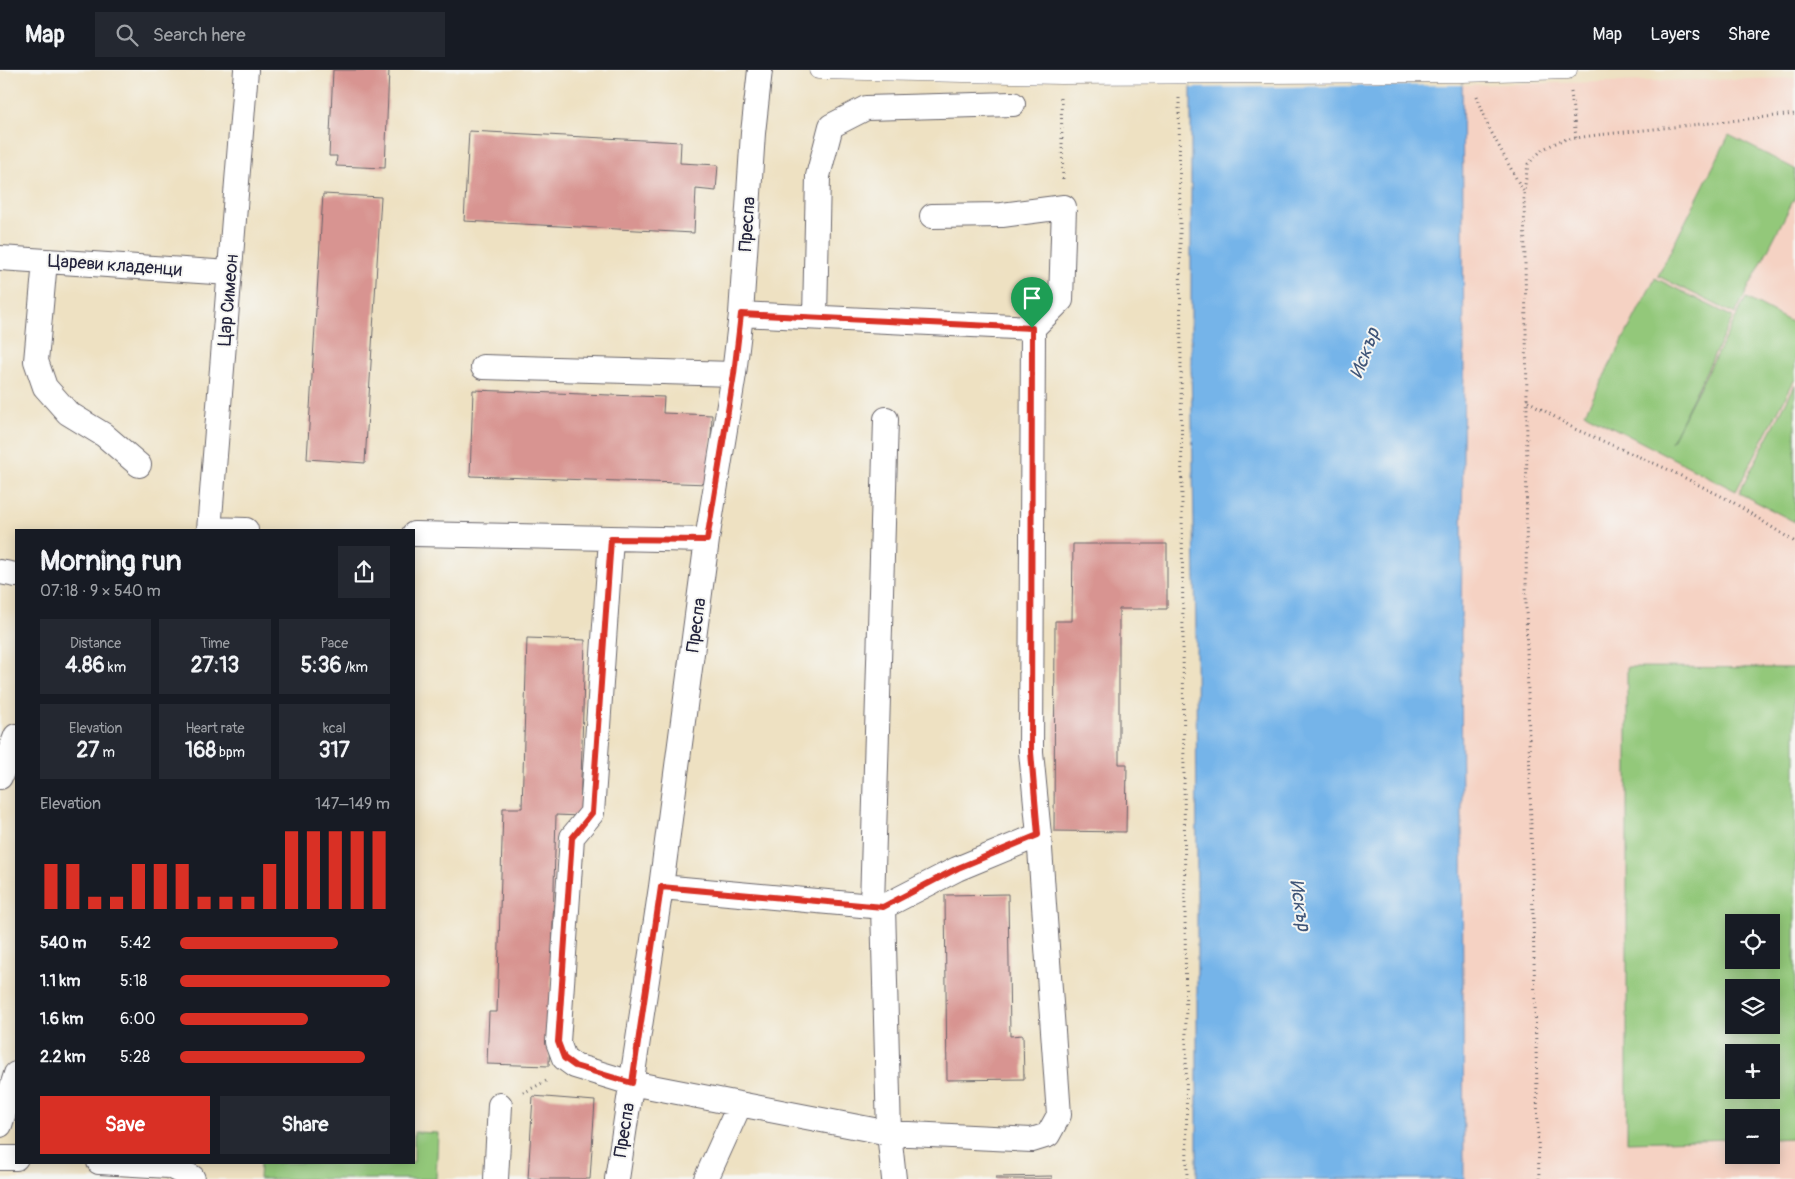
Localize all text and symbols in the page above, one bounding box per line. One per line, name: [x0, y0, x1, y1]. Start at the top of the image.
search box: [95, 12, 445, 57]
text: Map: [25, 20, 65, 49]
icon: search: [113, 21, 141, 49]
text: Search here: [153, 23, 246, 47]
text: Map: [1593, 23, 1622, 46]
text: Layers: [1650, 23, 1700, 46]
text: Share: [1728, 23, 1770, 46]
street label: Преспа: [734, 196, 761, 252]
street label: Цареви кладенци: [47, 249, 183, 282]
street label: Цар Симеон: [213, 253, 244, 347]
pin: [1011, 277, 1053, 328]
icon: arrive: [1018, 284, 1046, 312]
water label: Искър: [1344, 324, 1386, 382]
text: Morning run: [40, 544, 182, 579]
button: share: [338, 546, 390, 598]
text: 07:18 · 9 × 540 m: [40, 581, 161, 601]
street label: Преспа: [681, 596, 712, 654]
text: Distance: [70, 635, 121, 652]
text: Time: [200, 635, 230, 652]
text: Pace: [320, 635, 348, 652]
text: 4.86: [65, 652, 105, 679]
text: 27:13: [191, 652, 239, 679]
text: 5:36: [301, 652, 342, 679]
text: km: [105, 659, 126, 676]
text: /km: [342, 659, 368, 676]
text: Elevation: [69, 720, 122, 737]
text: Heart rate: [185, 720, 245, 737]
text: kcal: [323, 720, 346, 737]
text: 27: [76, 737, 99, 764]
text: 168: [185, 737, 216, 764]
text: 317: [319, 737, 350, 764]
text: m: [99, 744, 115, 761]
text: bpm: [216, 744, 245, 761]
text: Elevation: [40, 794, 101, 814]
text: 147–149 m: [315, 794, 390, 814]
water label: Искър: [1284, 878, 1316, 934]
map controls: [1725, 914, 1780, 1164]
button: locate: [1725, 914, 1780, 969]
text: 540 m: [40, 933, 87, 953]
text: 5:42: [120, 933, 151, 953]
text: 1.1 km: [40, 971, 80, 991]
text: 5:18: [120, 971, 147, 991]
button: layers: [1725, 979, 1780, 1034]
text: 1.6 km: [40, 1009, 83, 1029]
text: 6:00: [120, 1009, 155, 1029]
button: +: [1725, 1044, 1780, 1099]
text: 2.2 km: [40, 1047, 86, 1067]
text: 5:28: [120, 1047, 150, 1067]
button: Save: [40, 1096, 210, 1154]
button: Share: [220, 1096, 390, 1154]
street label: Преспа: [609, 1101, 640, 1159]
button: −: [1725, 1109, 1780, 1164]

